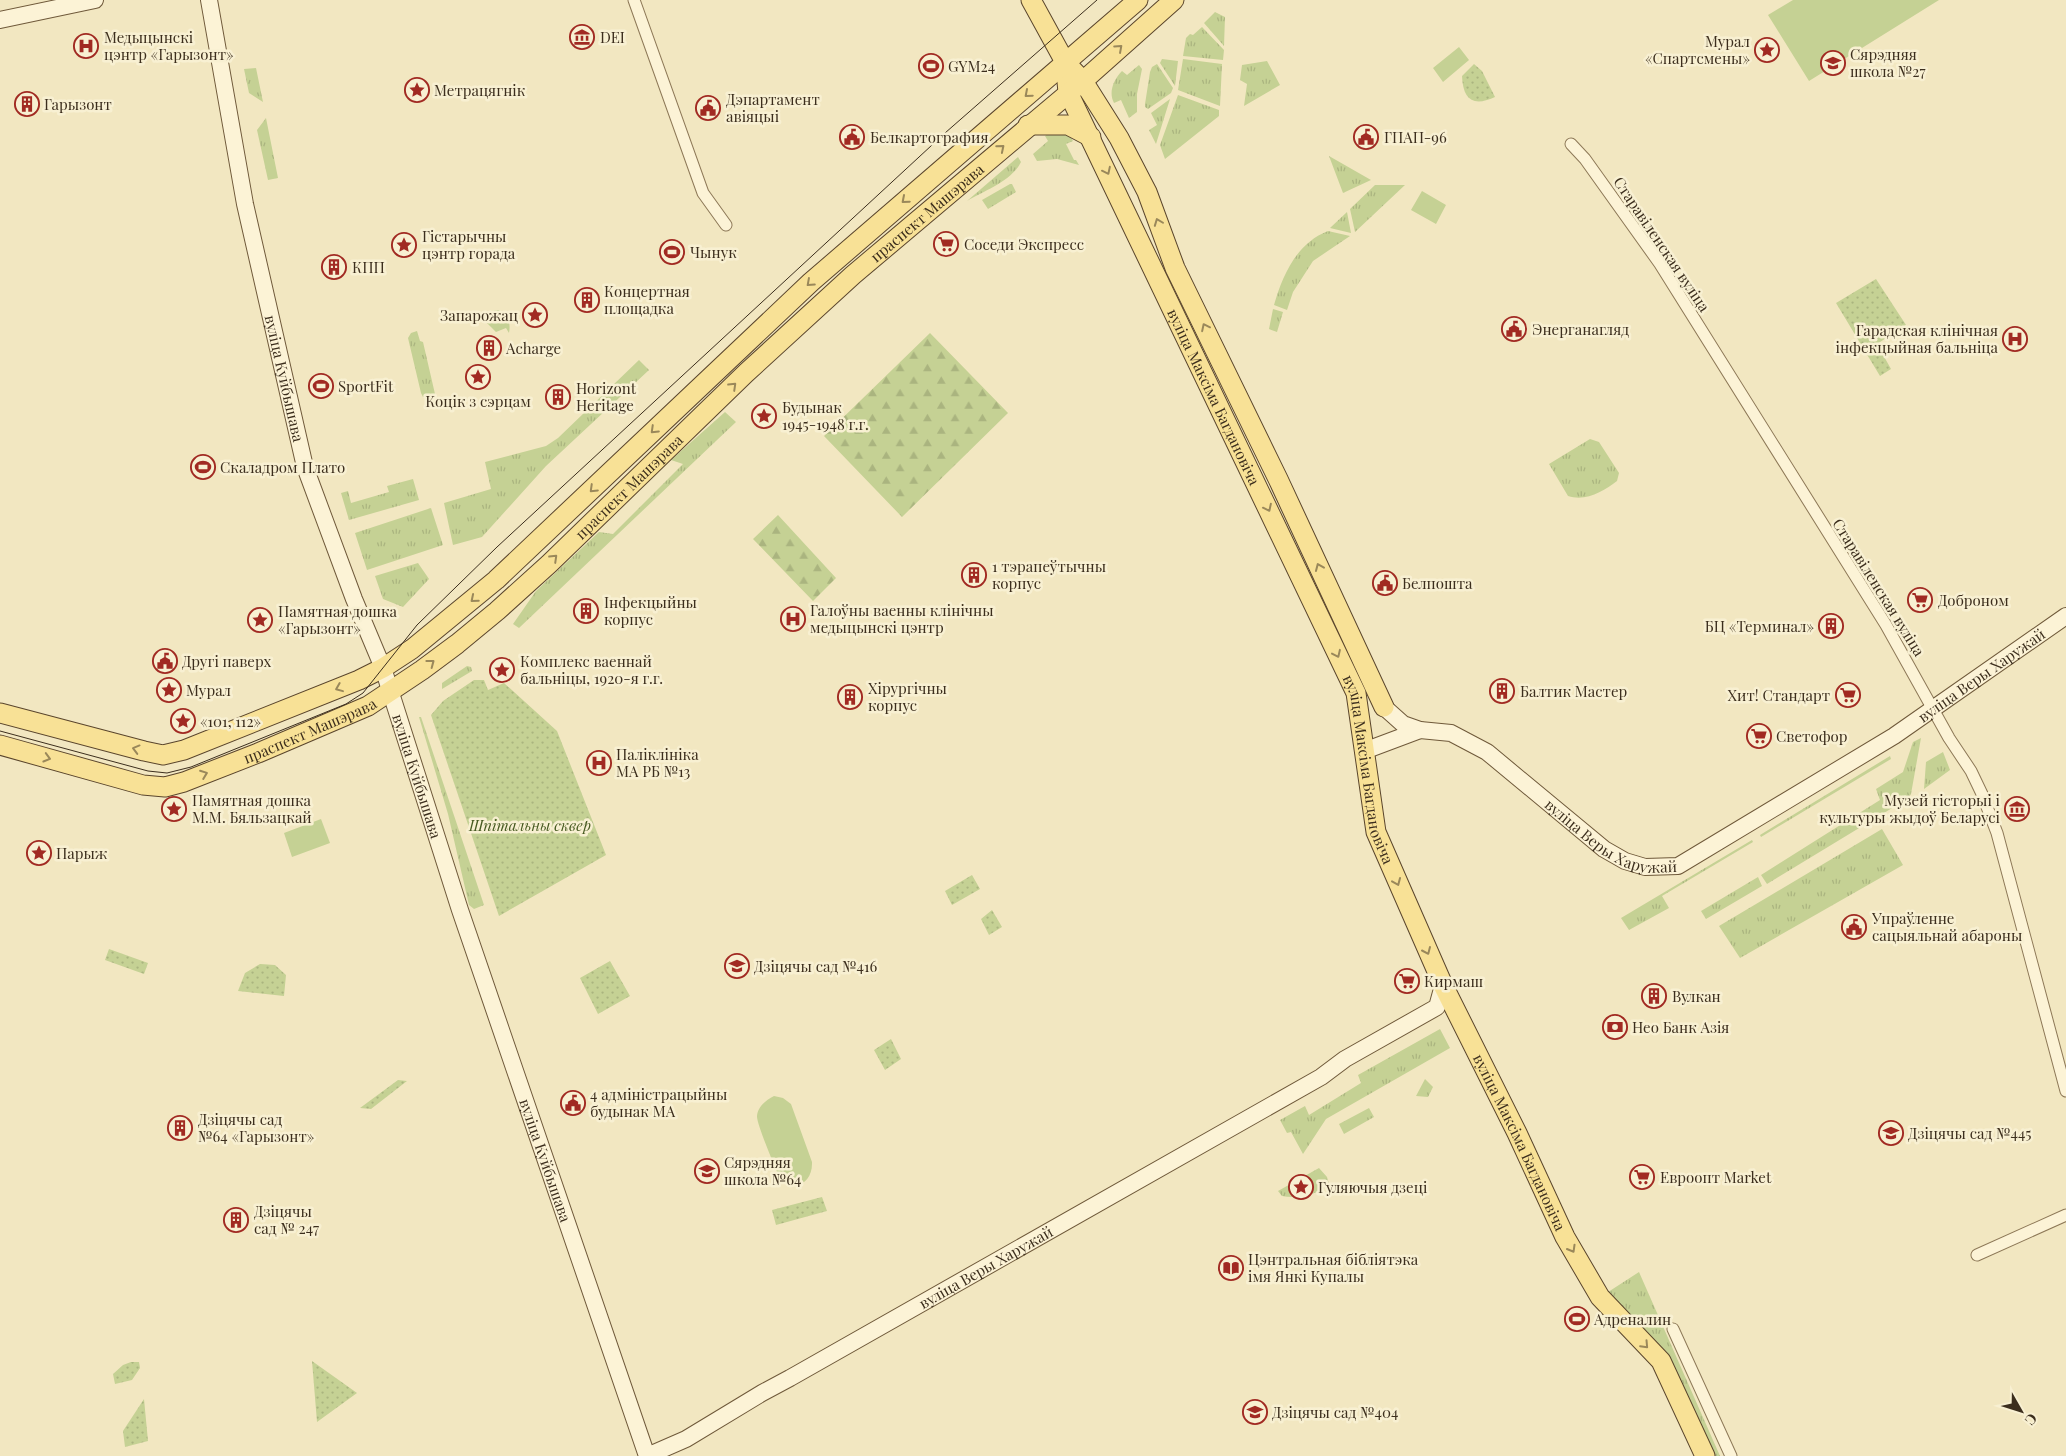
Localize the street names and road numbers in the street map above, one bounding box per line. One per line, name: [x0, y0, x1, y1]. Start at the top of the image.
street label: праспект Машэрава: [866, 159, 988, 266]
street label: Старавіленская вуліца: [1609, 173, 1715, 316]
street label: вуліца Максіма Багдановіча: [1163, 305, 1265, 489]
street label: вуліца Куйбышава: [261, 313, 309, 444]
street label: праспект Машэрава: [571, 429, 687, 543]
street label: Старавіленская вуліца: [1828, 514, 1930, 660]
street label: вуліца Веры Харужай: [1914, 624, 2049, 726]
street label: вуліца Максіма Багдановіча: [1339, 671, 1399, 867]
street label: праспект Машэрава: [240, 693, 381, 768]
street label: вуліца Куйбышава: [388, 711, 447, 841]
street label: вуліца Веры Харужай: [1541, 794, 1677, 877]
street label: вуліца Максіма Багдановіча: [1469, 1050, 1571, 1234]
street label: вуліца Куйбышава: [515, 1096, 576, 1225]
street label: вуліца Веры Харужай: [915, 1221, 1056, 1313]

